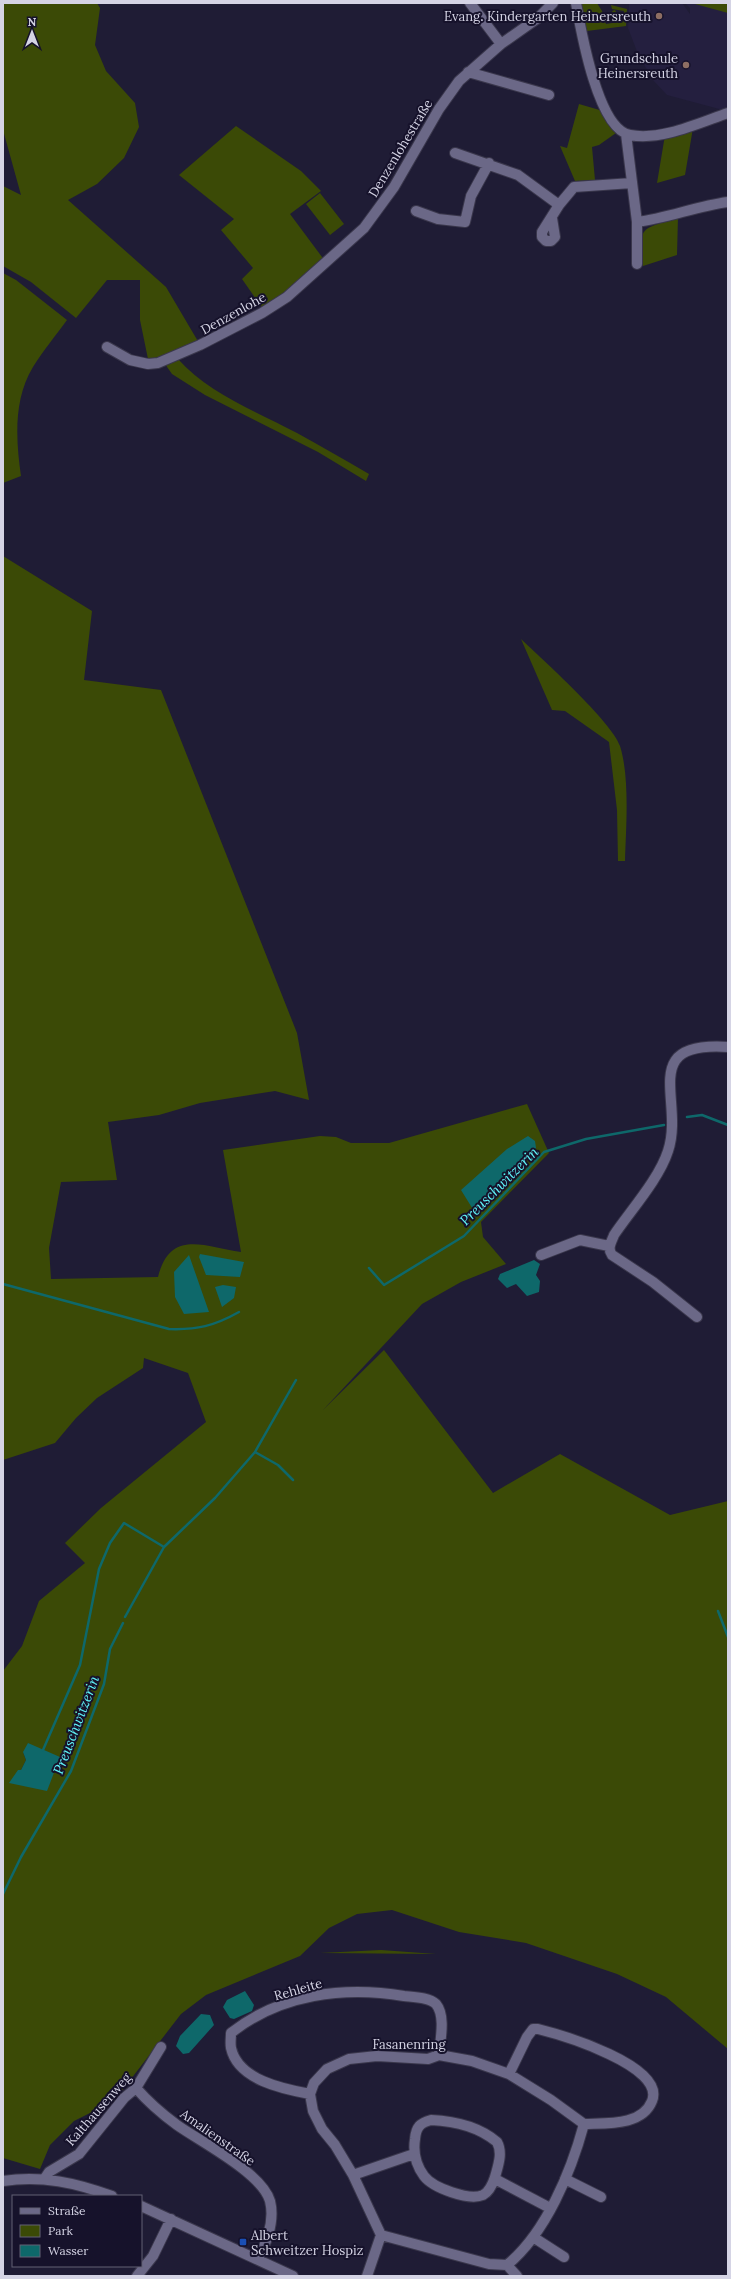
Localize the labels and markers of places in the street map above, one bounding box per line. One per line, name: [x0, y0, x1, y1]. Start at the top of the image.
place label: Evang. Kindergarten Heinersreuth: [444, 8, 651, 25]
marker: Evang. Kindergarten Heinersreuth: [654, 11, 664, 21]
place label: Grundschule Heinersreuth: [598, 50, 678, 82]
marker: Grundschule Heinersreuth: [681, 60, 691, 70]
place label: Albert Schweitzer Hospiz: [250, 2227, 364, 2259]
marker: Albert Schweitzer Hospiz: [238, 2237, 248, 2247]

